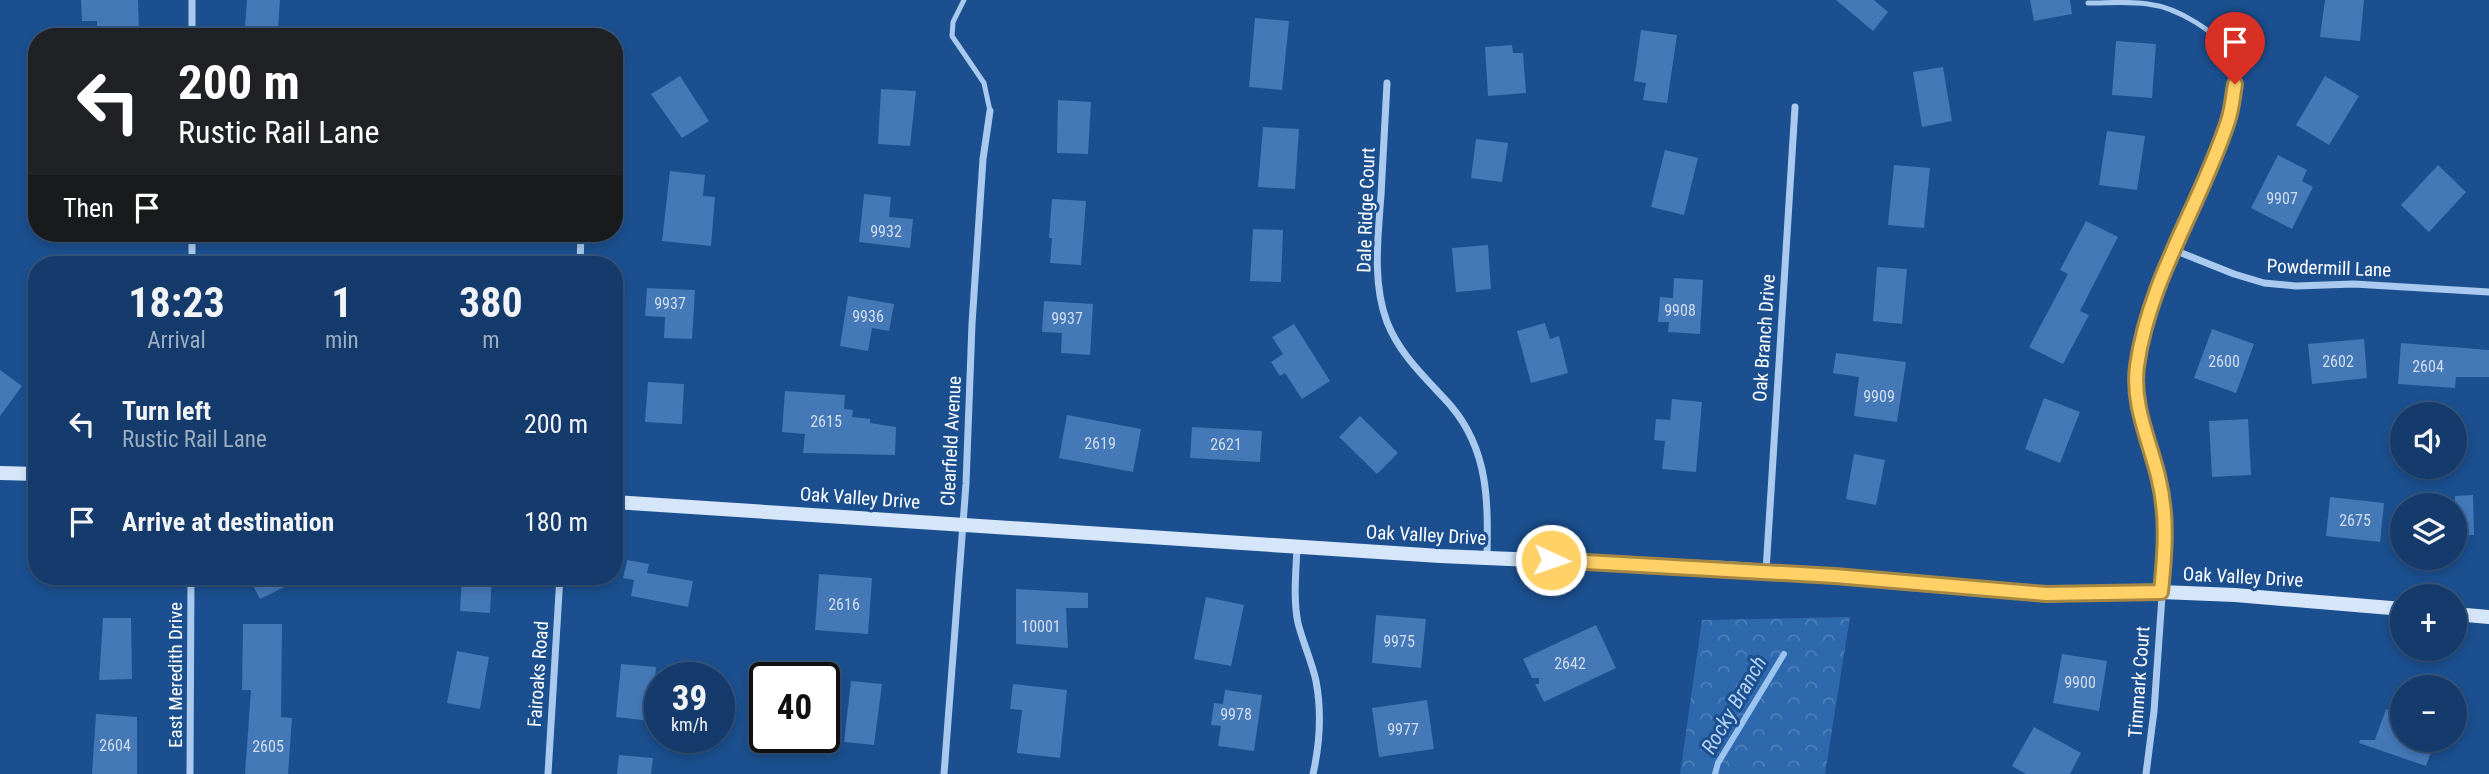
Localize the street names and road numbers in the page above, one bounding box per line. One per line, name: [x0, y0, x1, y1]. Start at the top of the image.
street label: Dale Ridge Court: [1352, 147, 1380, 273]
street label: Powdermill Lane: [2266, 254, 2392, 282]
street label: Oak Branch Drive: [1748, 273, 1780, 403]
street label: Clearfield Avenue: [936, 375, 966, 507]
street label: Oak Valley Drive: [799, 482, 921, 514]
street label: Oak Valley Drive: [1365, 520, 1487, 550]
street label: Oak Valley Drive: [2182, 562, 2304, 592]
street label: East Meredith Drive: [164, 602, 187, 748]
street label: Fairoaks Road: [523, 620, 553, 728]
street label: Timmark Court: [2124, 625, 2154, 739]

